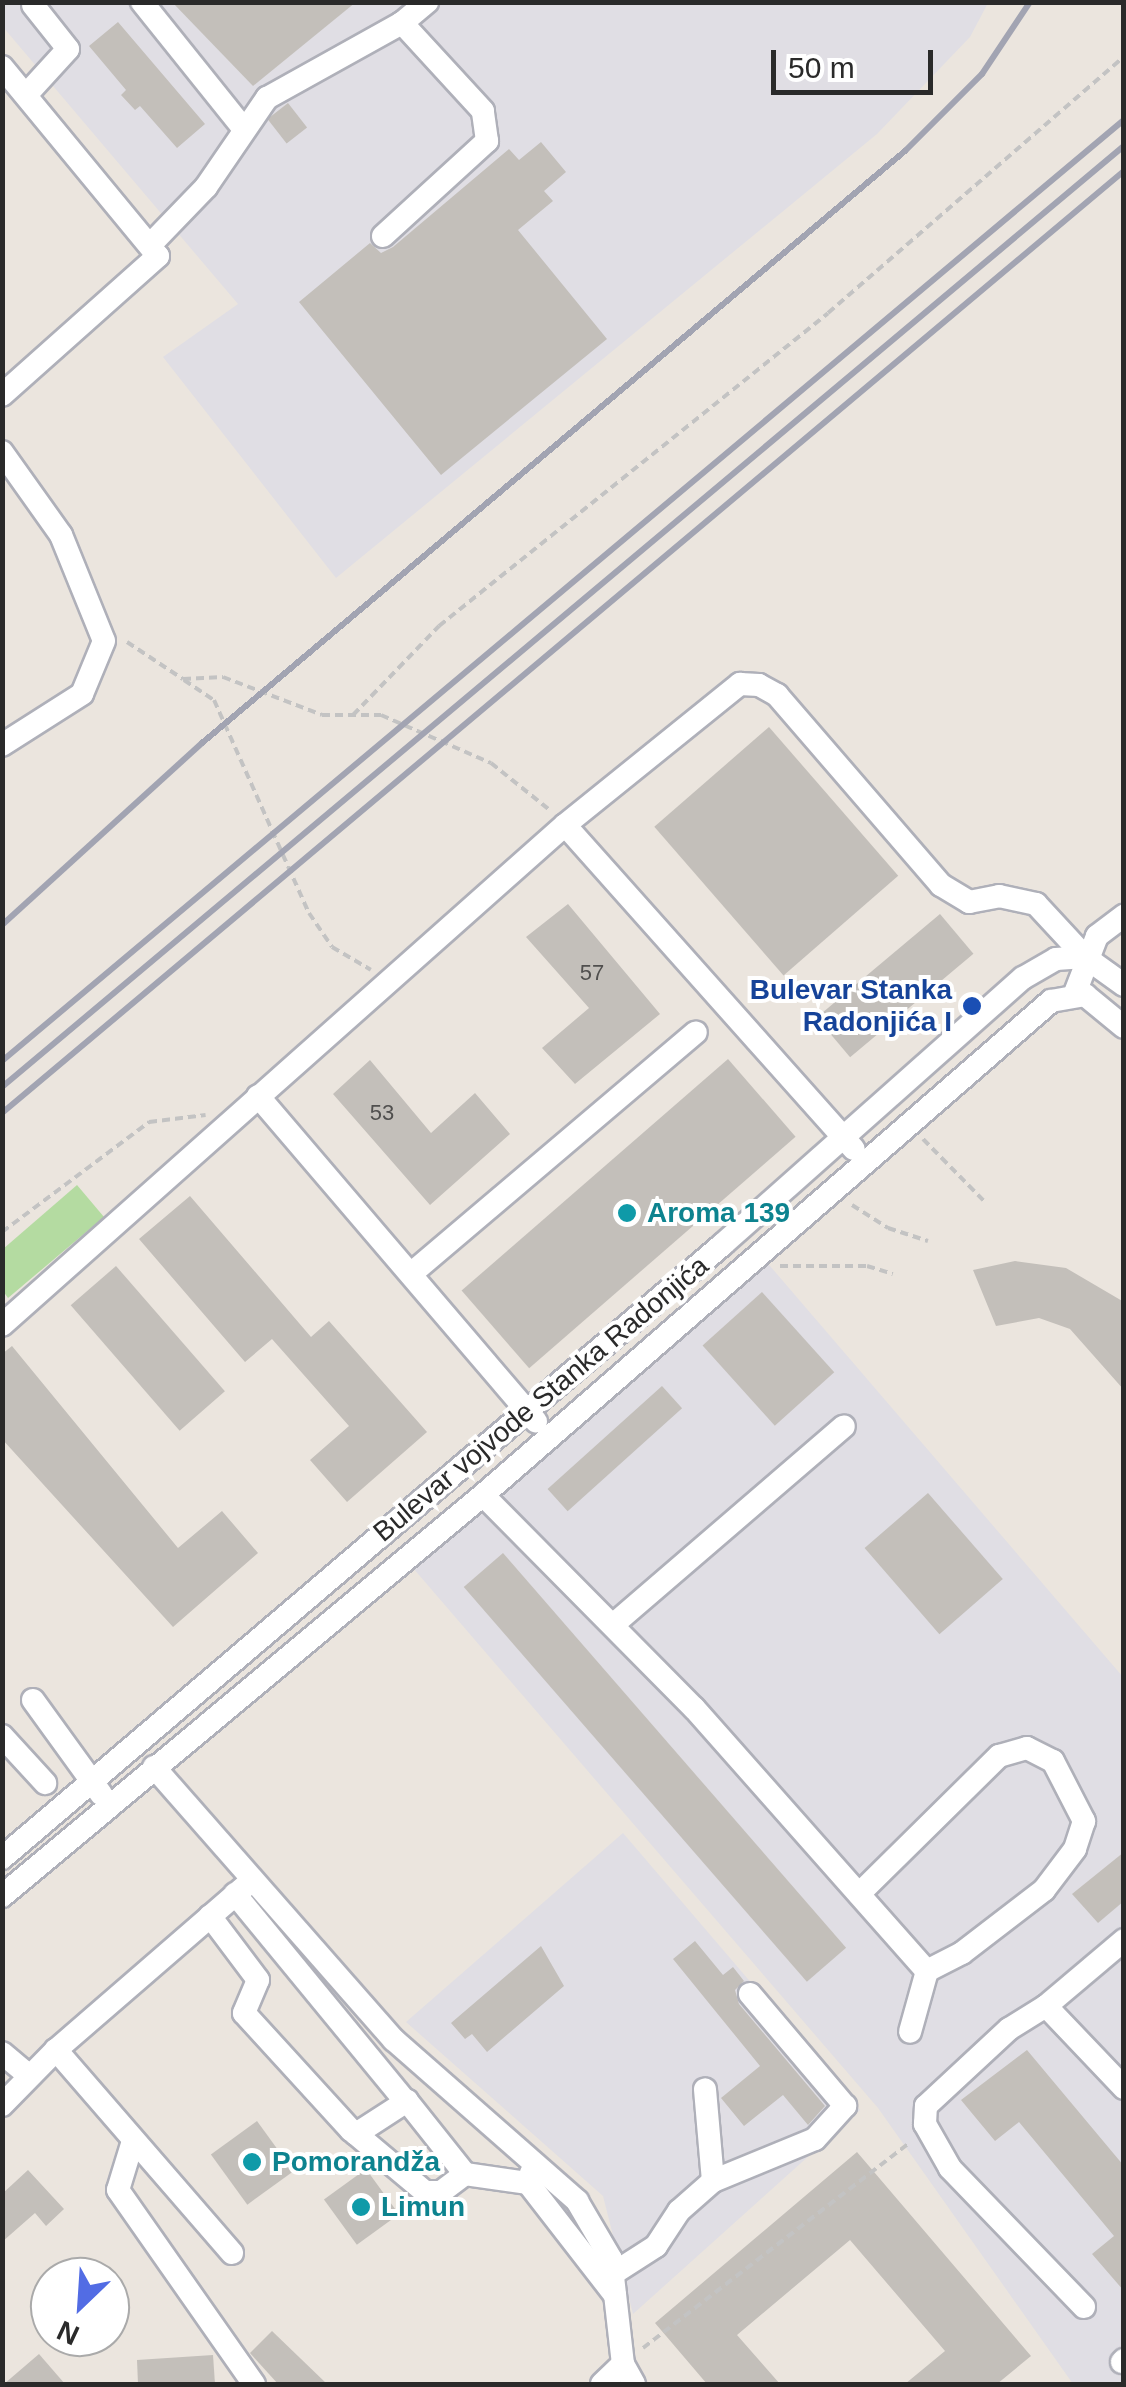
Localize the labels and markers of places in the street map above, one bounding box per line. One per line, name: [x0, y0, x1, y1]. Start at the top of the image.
place label: Bulevar Stanka Radonjića I: [750, 973, 952, 1039]
marker: Bulevar Stanka Radonjića I: [961, 995, 983, 1017]
place label: Aroma 139: [647, 1196, 790, 1230]
marker: Aroma 139: [616, 1202, 638, 1224]
place label: Pomorandža: [272, 2145, 440, 2179]
marker: Pomorandža: [241, 2151, 263, 2173]
place label: Limun: [381, 2190, 465, 2224]
marker: Limun: [350, 2196, 372, 2218]

